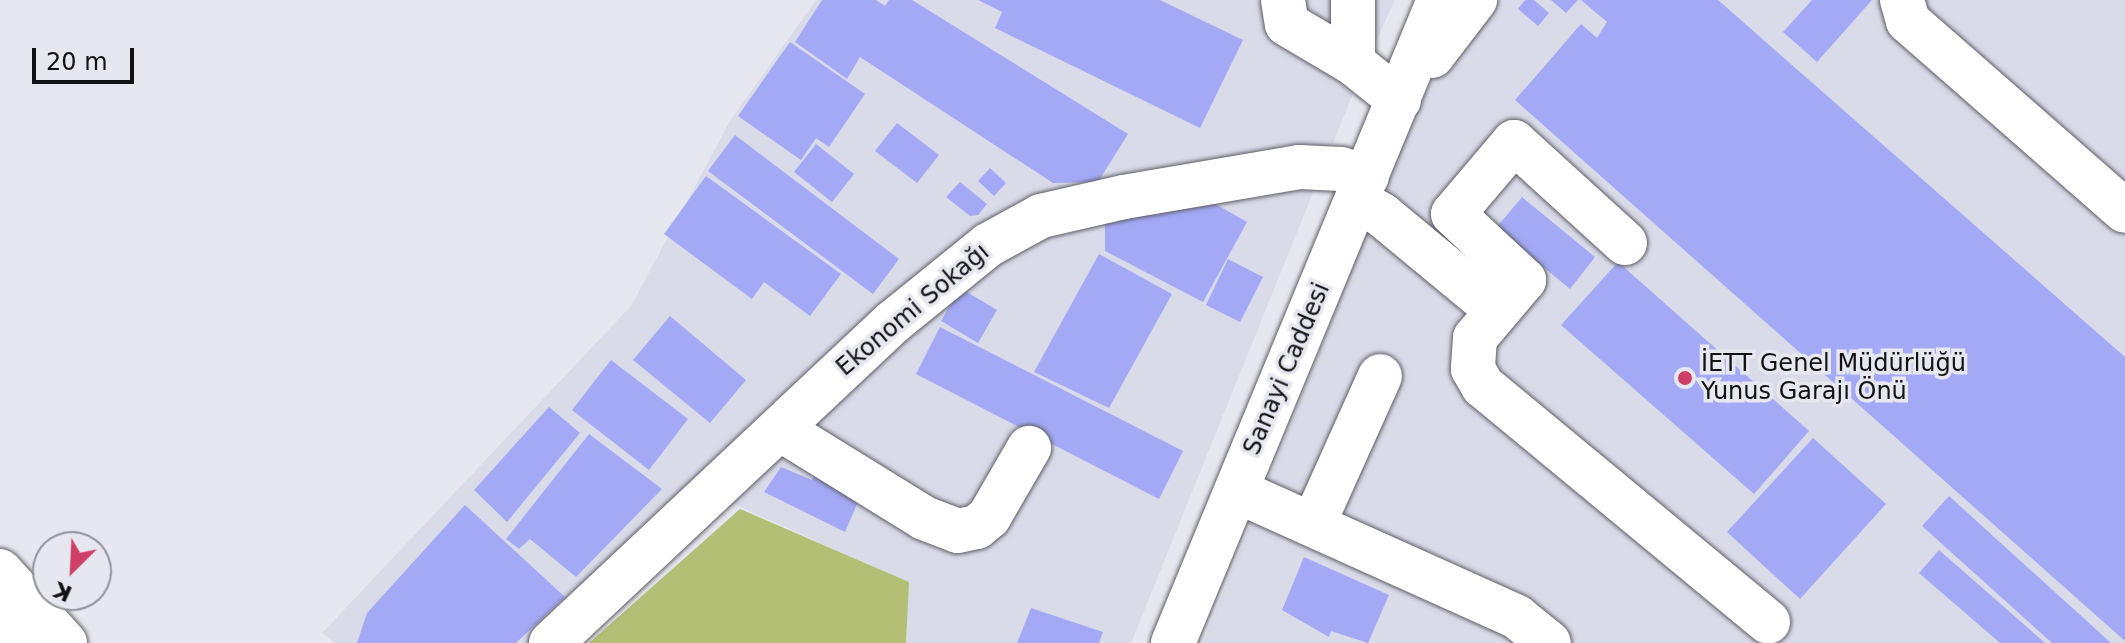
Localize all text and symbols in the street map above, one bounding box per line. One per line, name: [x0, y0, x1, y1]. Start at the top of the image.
scale bar: [36, 32, 138, 82]
text: 20 m: [46, 48, 108, 76]
street label: Ekonomi Sokağı: [831, 238, 995, 382]
street label: Sanayi Caddesi: [1238, 279, 1336, 459]
place label: İETT Genel Müdürlüğü Yunus Garajı Önü: [1701, 350, 1966, 406]
marker: İETT Genel Müdürlüğü Yunus Garajı Önü: [1676, 369, 1694, 387]
north arrow: [32, 531, 112, 611]
text: K: [50, 577, 76, 606]

